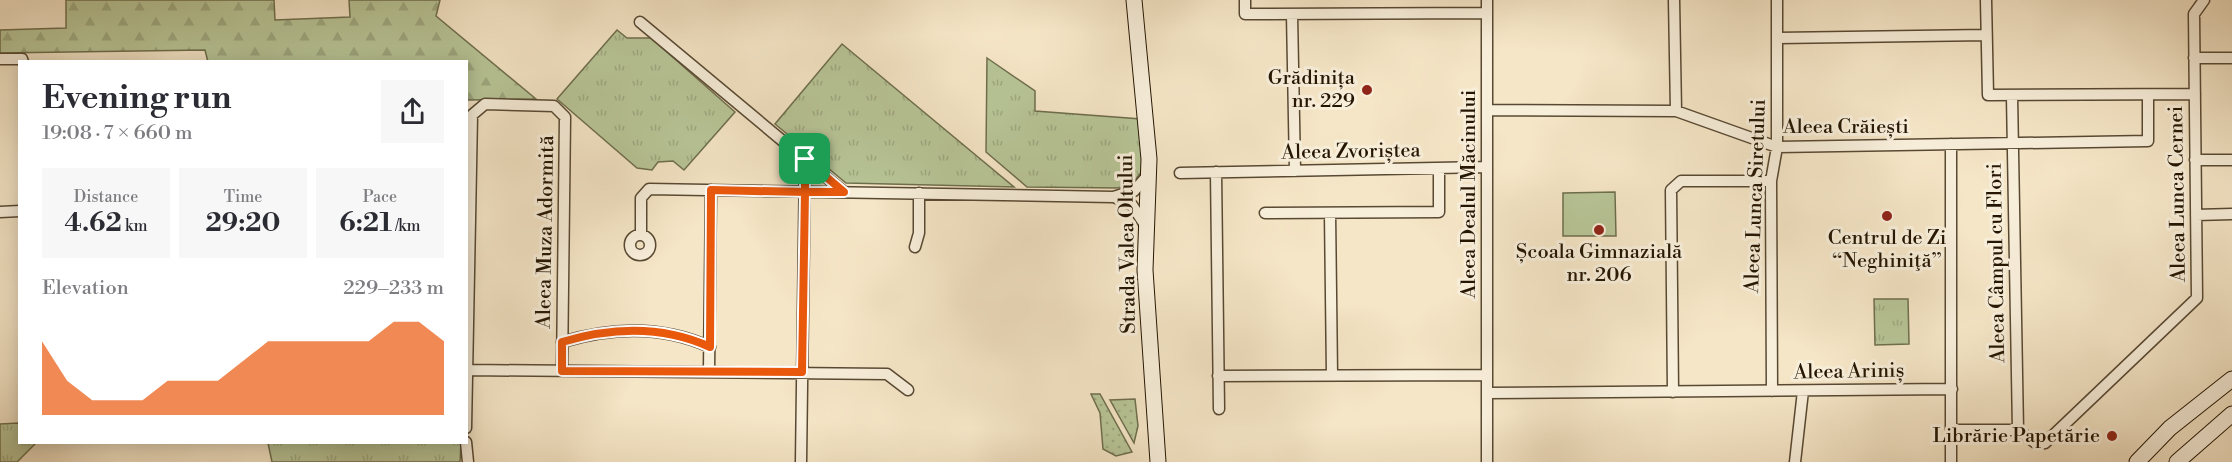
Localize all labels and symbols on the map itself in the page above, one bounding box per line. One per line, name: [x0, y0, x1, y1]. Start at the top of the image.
place label: Grădinița nr. 229: [1268, 66, 1356, 114]
marker: Grădinița nr. 229: [1360, 83, 1374, 97]
street label: Aleea Dealul Măcinului: [1457, 89, 1482, 299]
street label: Aleea Lunca Siretului: [1740, 98, 1772, 294]
street label: Aleea Lunca Cernei: [2164, 105, 2192, 283]
street label: Aleea Crăiești: [1782, 115, 1909, 140]
pin: [779, 133, 830, 184]
street label: Aleea Muza Adormită: [532, 134, 560, 330]
street label: Aleea Zvoriștea: [1280, 138, 1422, 166]
street label: Strada Valea Oltului: [1114, 154, 1142, 334]
street label: Aleea Câmpul cu Flori: [1983, 162, 2011, 364]
marker: Centrul de Zi “Neghiniţă”: [1880, 209, 1894, 223]
marker: Școala Gimnazială nr. 206: [1592, 223, 1606, 237]
place label: Centrul de Zi “Neghiniţă”: [1828, 226, 1947, 274]
place label: Școala Gimnazială nr. 206: [1516, 240, 1683, 288]
street label: Aleea Ariniș: [1792, 359, 1905, 385]
place label: Librărie Papetărie: [1933, 424, 2100, 449]
marker: Librărie Papetărie: [2105, 429, 2119, 443]

